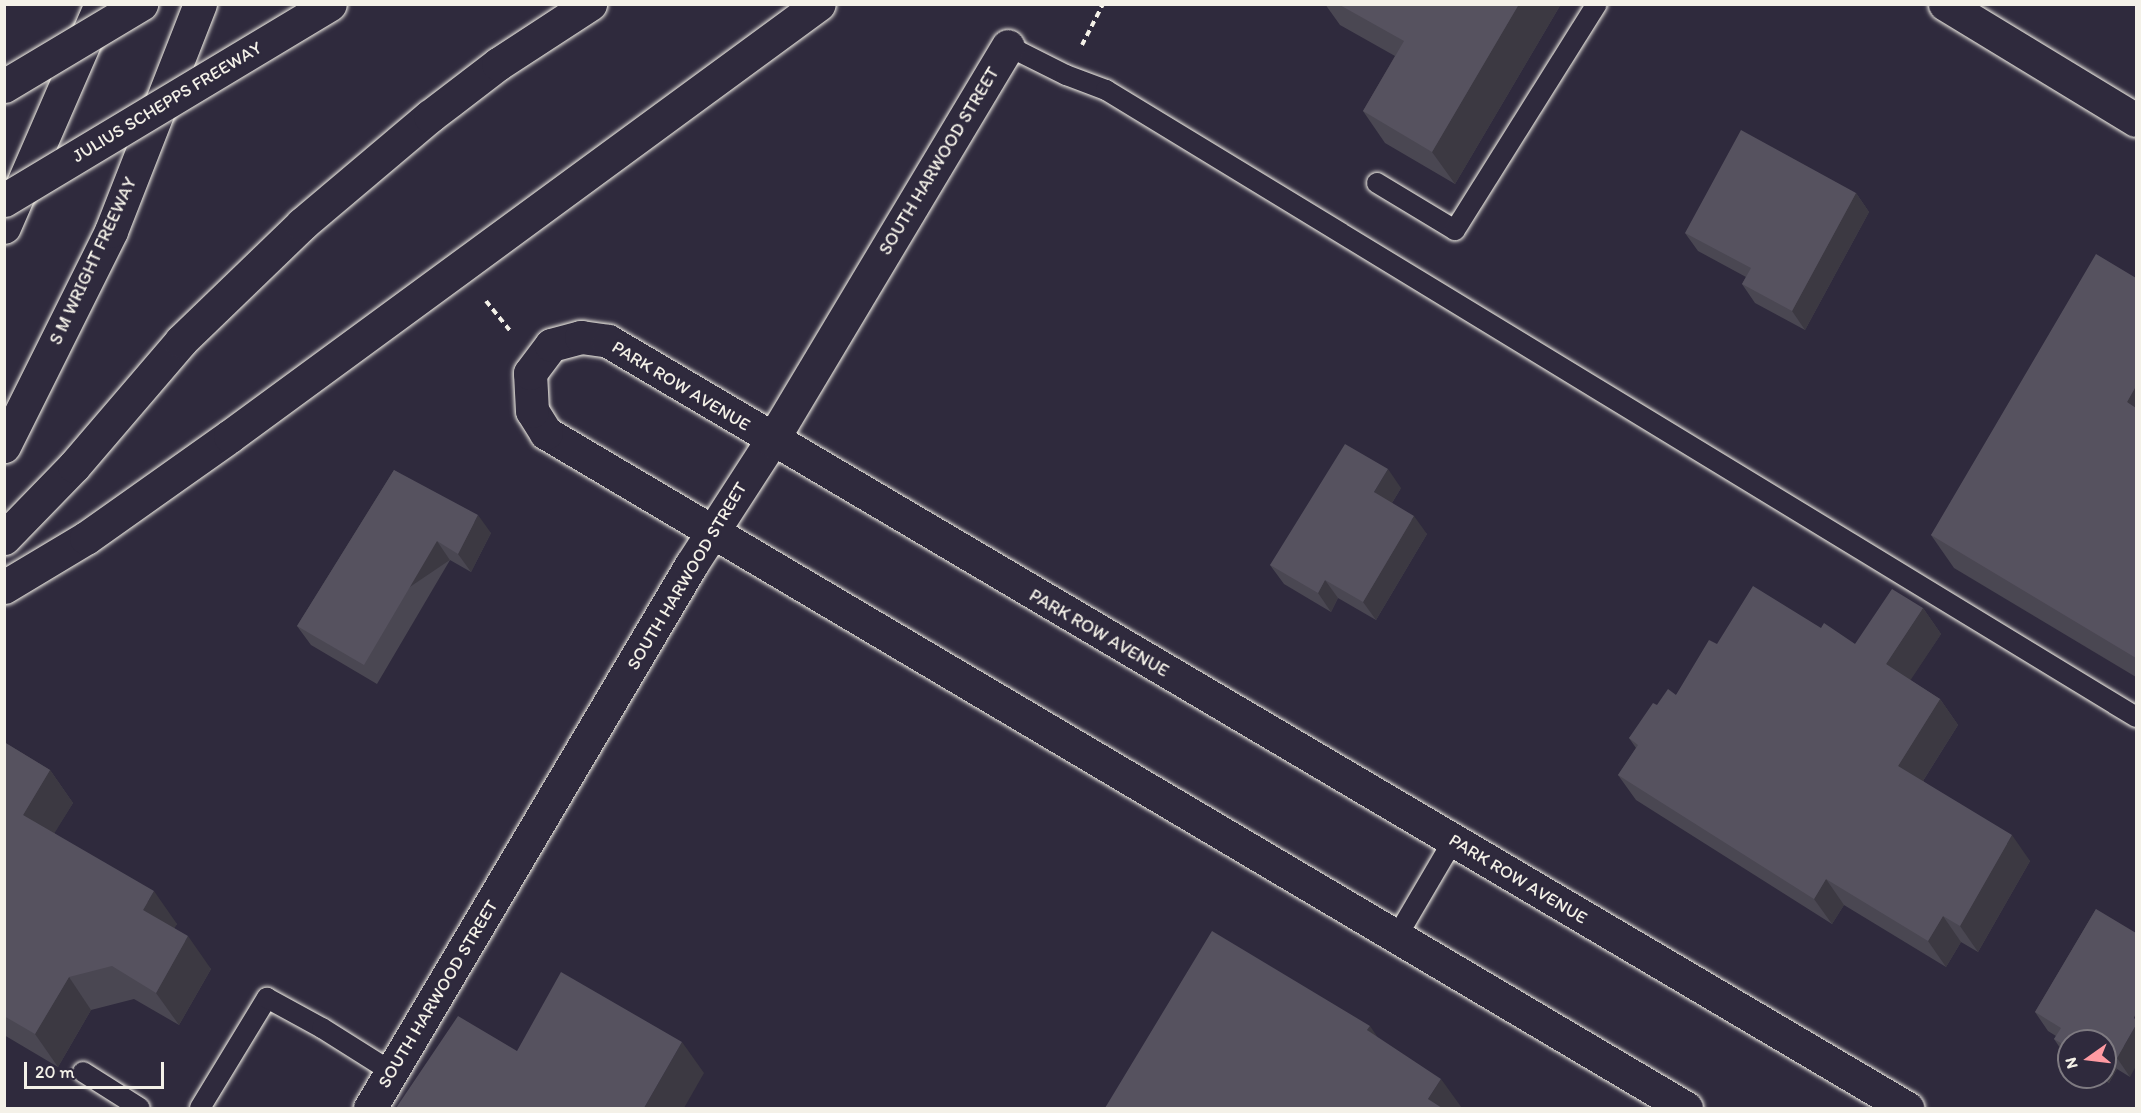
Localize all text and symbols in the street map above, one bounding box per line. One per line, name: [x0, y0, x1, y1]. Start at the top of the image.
street label: JULIUS SCHEPPS FREEWAY: [68, 37, 266, 167]
street label: SOUTH HARWOOD STREET: [874, 63, 1004, 259]
street label: S M WRIGHT FREEWAY: [45, 174, 141, 348]
street label: PARK ROW AVENUE: [608, 336, 754, 436]
street label: SOUTH HARWOOD STREET: [622, 478, 752, 674]
street label: PARK ROW AVENUE: [1026, 584, 1172, 682]
street label: PARK ROW AVENUE: [1445, 829, 1591, 929]
street label: SOUTH HARWOOD STREET: [373, 896, 503, 1092]
north arrow: [2057, 1029, 2117, 1089]
scale bar: [27, 1050, 166, 1088]
text: N: [2060, 1055, 2082, 1071]
text: 20 m: [35, 1061, 75, 1083]

